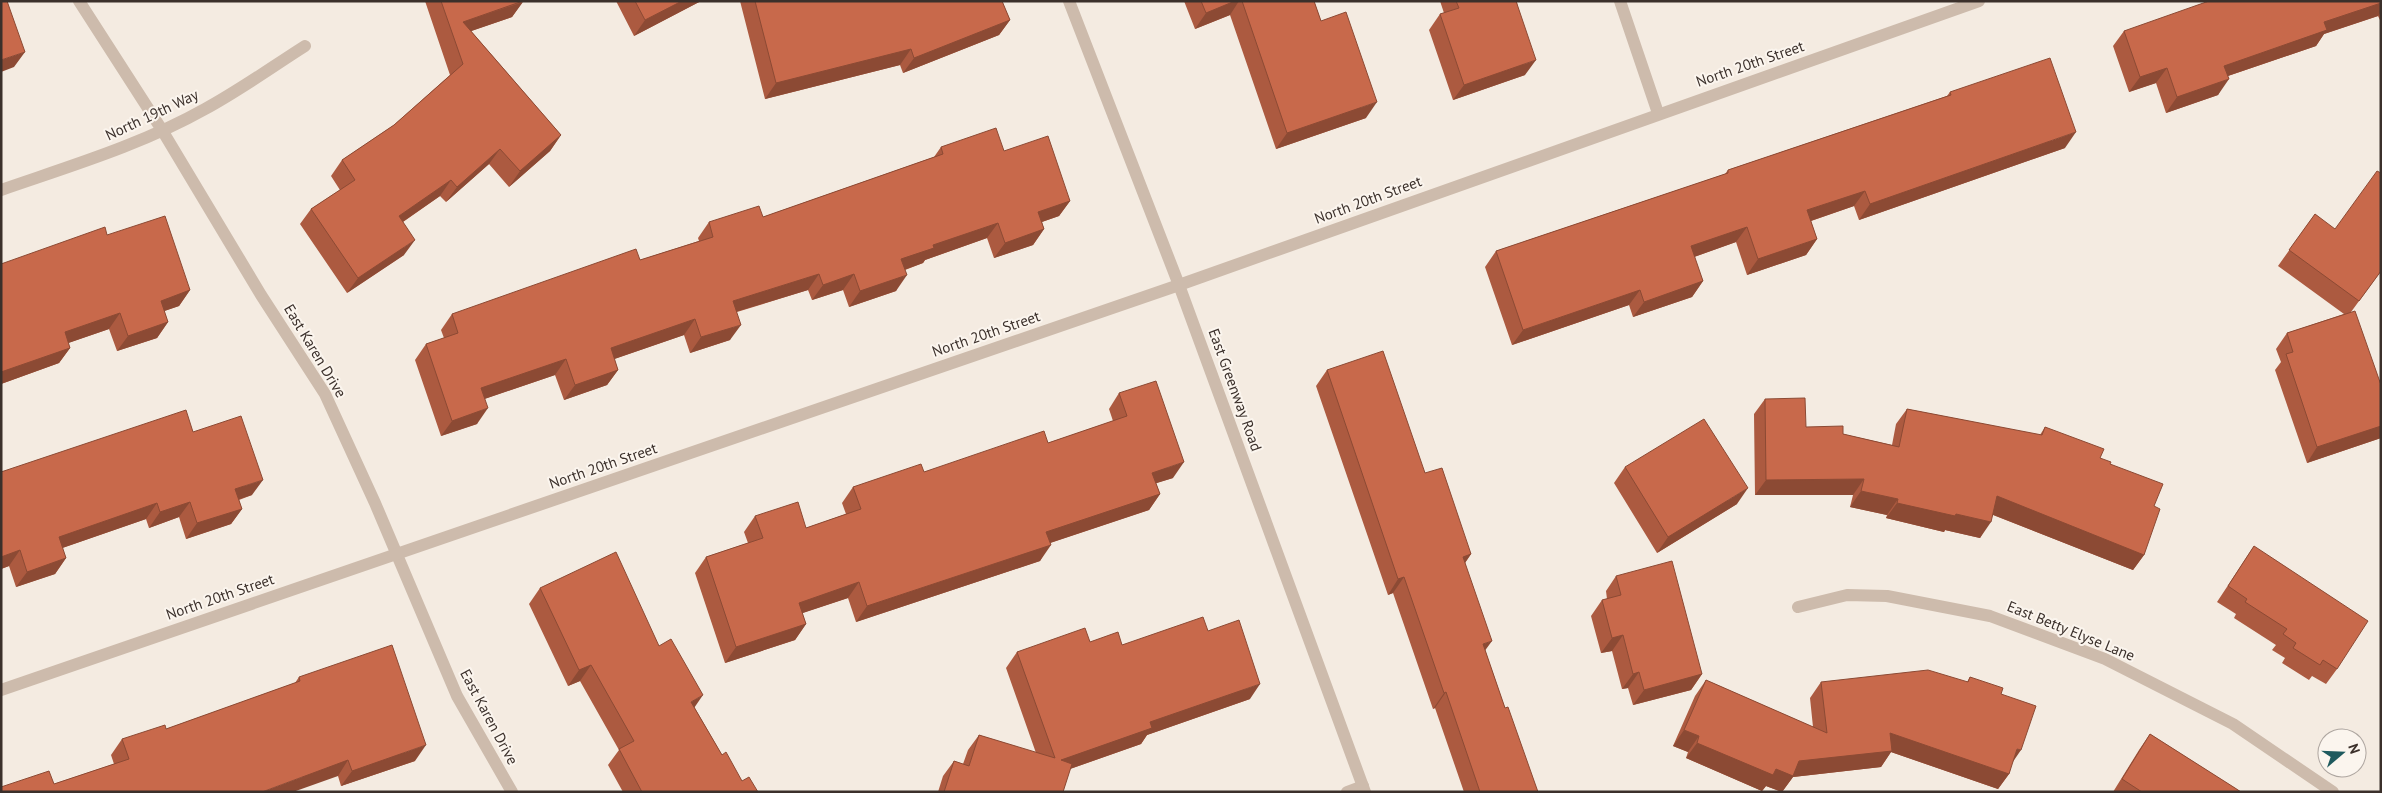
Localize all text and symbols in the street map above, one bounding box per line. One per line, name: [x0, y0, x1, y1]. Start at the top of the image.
street label: North 20th Street: [1693, 36, 1806, 91]
street label: North 19th Way: [102, 85, 201, 144]
street label: North 20th Street: [1312, 171, 1424, 228]
street label: East Karen Drive: [280, 301, 351, 401]
street label: North 20th Street: [929, 306, 1042, 361]
street label: East Greenway Road: [1204, 326, 1266, 454]
street label: North 20th Street: [546, 438, 659, 493]
street label: North 20th Street: [163, 569, 276, 624]
street label: East Betty Elyse Lane: [2005, 596, 2138, 665]
street label: East Karen Drive: [456, 666, 523, 768]
north arrow: [2317, 728, 2367, 778]
text: N: [2344, 741, 2364, 756]

